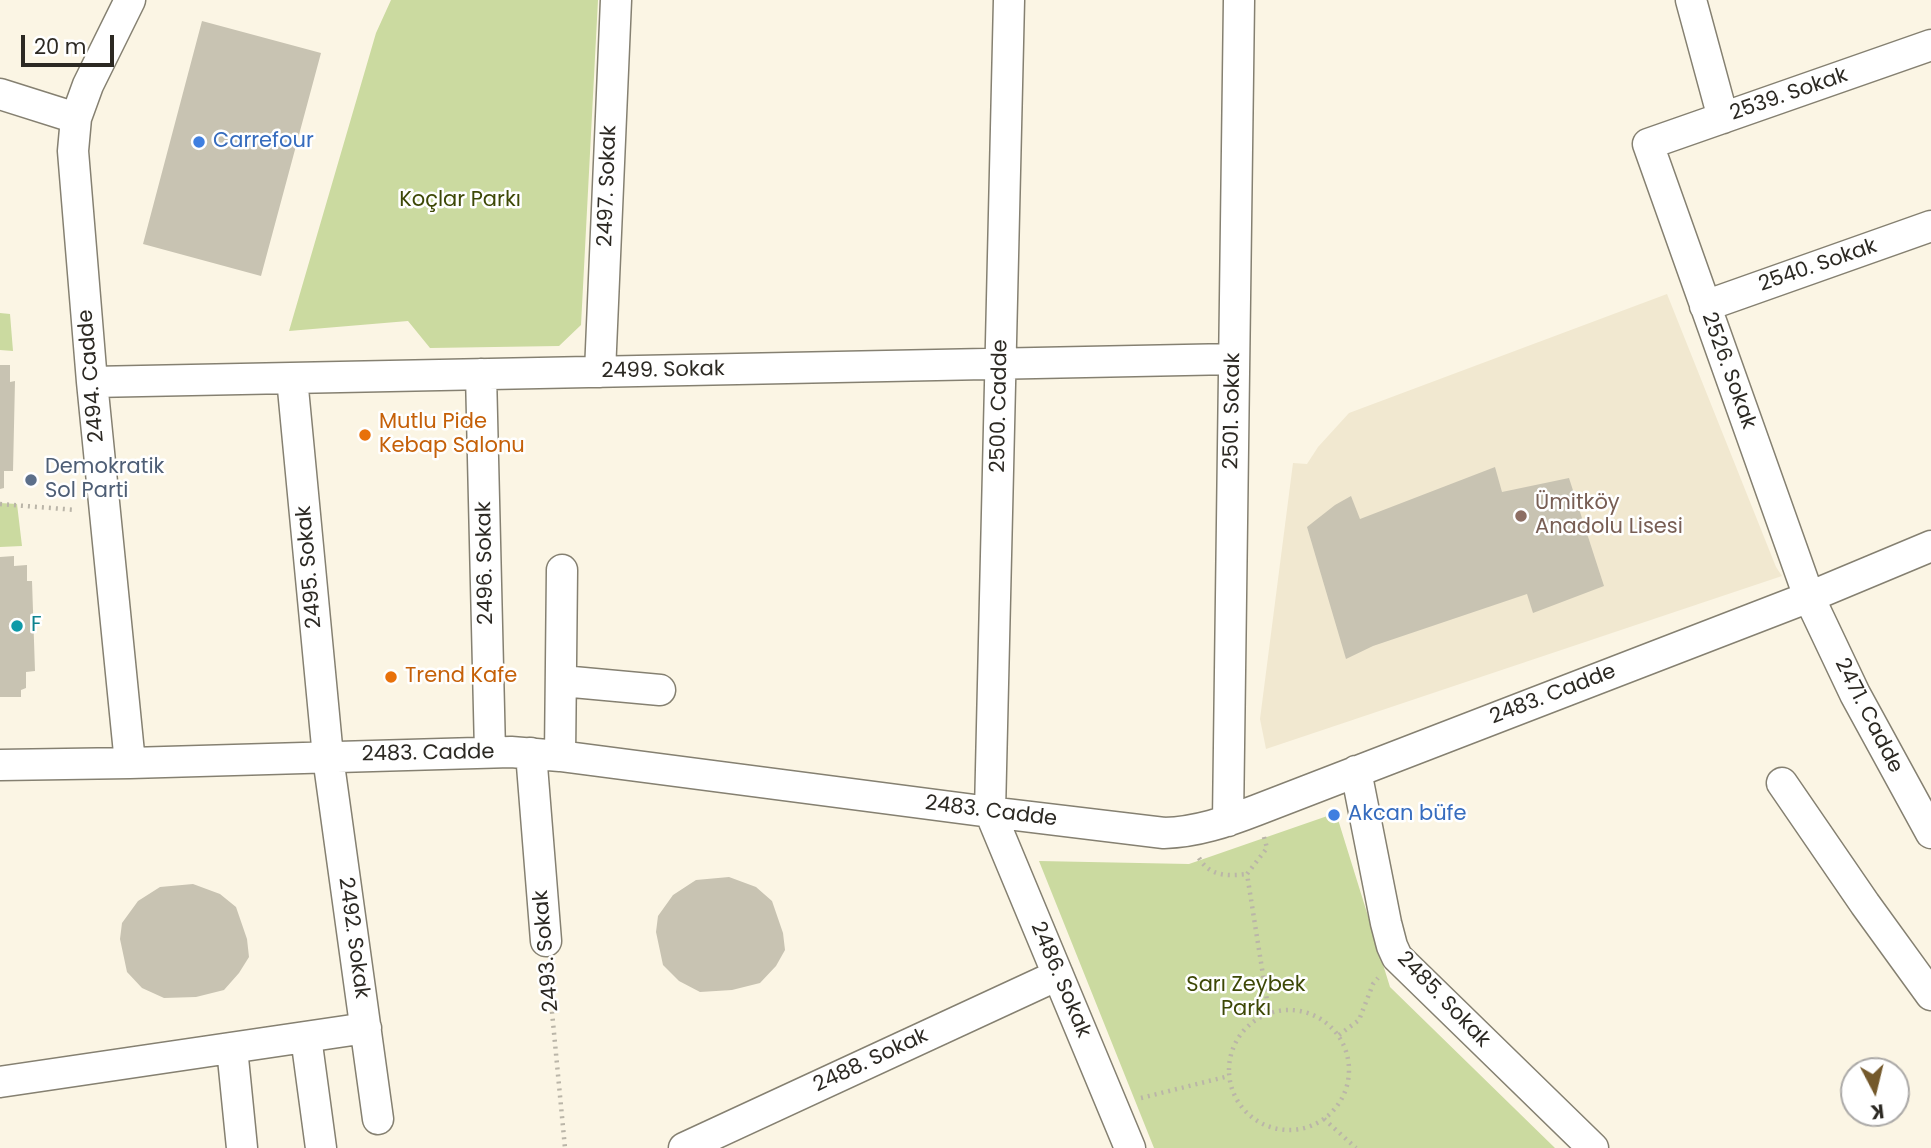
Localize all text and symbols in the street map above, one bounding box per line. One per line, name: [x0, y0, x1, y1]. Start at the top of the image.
scale bar: [24, 21, 117, 65]
text: 20 m: [34, 32, 87, 61]
street label: 2539. Sokak: [1727, 63, 1851, 127]
street label: 2497. Sokak: [593, 125, 623, 247]
place label: Carrefour: [213, 129, 314, 155]
marker: Carrefour: [191, 134, 207, 150]
park label: Koçlar Parkı: [399, 188, 521, 214]
street label: 2540. Sokak: [1756, 234, 1880, 298]
street label: 2494. Cadde: [74, 308, 110, 444]
street label: 2526. Sokak: [1695, 309, 1761, 433]
street label: 2500. Cadde: [986, 339, 1014, 473]
street label: 2501. Sokak: [1219, 352, 1247, 470]
street label: 2499. Sokak: [601, 357, 725, 385]
place label: Mutlu Pide Kebap Salonu: [379, 410, 525, 460]
marker: Mutlu Pide Kebap Salonu: [357, 427, 373, 443]
place label: Demokratik Sol Parti: [45, 455, 164, 505]
marker: Demokratik Sol Parti: [23, 472, 39, 488]
place label: Ümitköy Anadolu Lisesi: [1535, 491, 1683, 541]
street label: 2496. Sokak: [472, 501, 500, 625]
street label: 2495. Sokak: [292, 504, 328, 630]
marker: Ümitköy Anadolu Lisesi: [1513, 508, 1529, 524]
place label: F: [31, 613, 42, 639]
marker: F: [9, 618, 25, 634]
street label: 2471. Cadde: [1828, 654, 1908, 778]
street label: 2483. Cadde: [1487, 659, 1619, 731]
place label: Trend Kafe: [405, 664, 517, 690]
marker: Trend Kafe: [383, 669, 399, 685]
street label: 2483. Cadde: [361, 740, 495, 768]
street label: 2483. Cadde: [924, 791, 1058, 833]
place label: Akcan büfe: [1348, 802, 1467, 828]
marker: Akcan büfe: [1326, 807, 1342, 823]
street label: 2492. Sokak: [332, 876, 374, 1000]
street label: 2493. Sokak: [529, 889, 565, 1013]
street label: 2486. Sokak: [1024, 918, 1096, 1042]
street label: 2485. Sokak: [1391, 947, 1495, 1053]
park label: Sarı Zeybek Parkı: [1186, 973, 1306, 1023]
street label: 2488. Sokak: [810, 1024, 932, 1098]
north arrow: [1840, 1057, 1910, 1127]
text: K: [1869, 1097, 1886, 1126]

